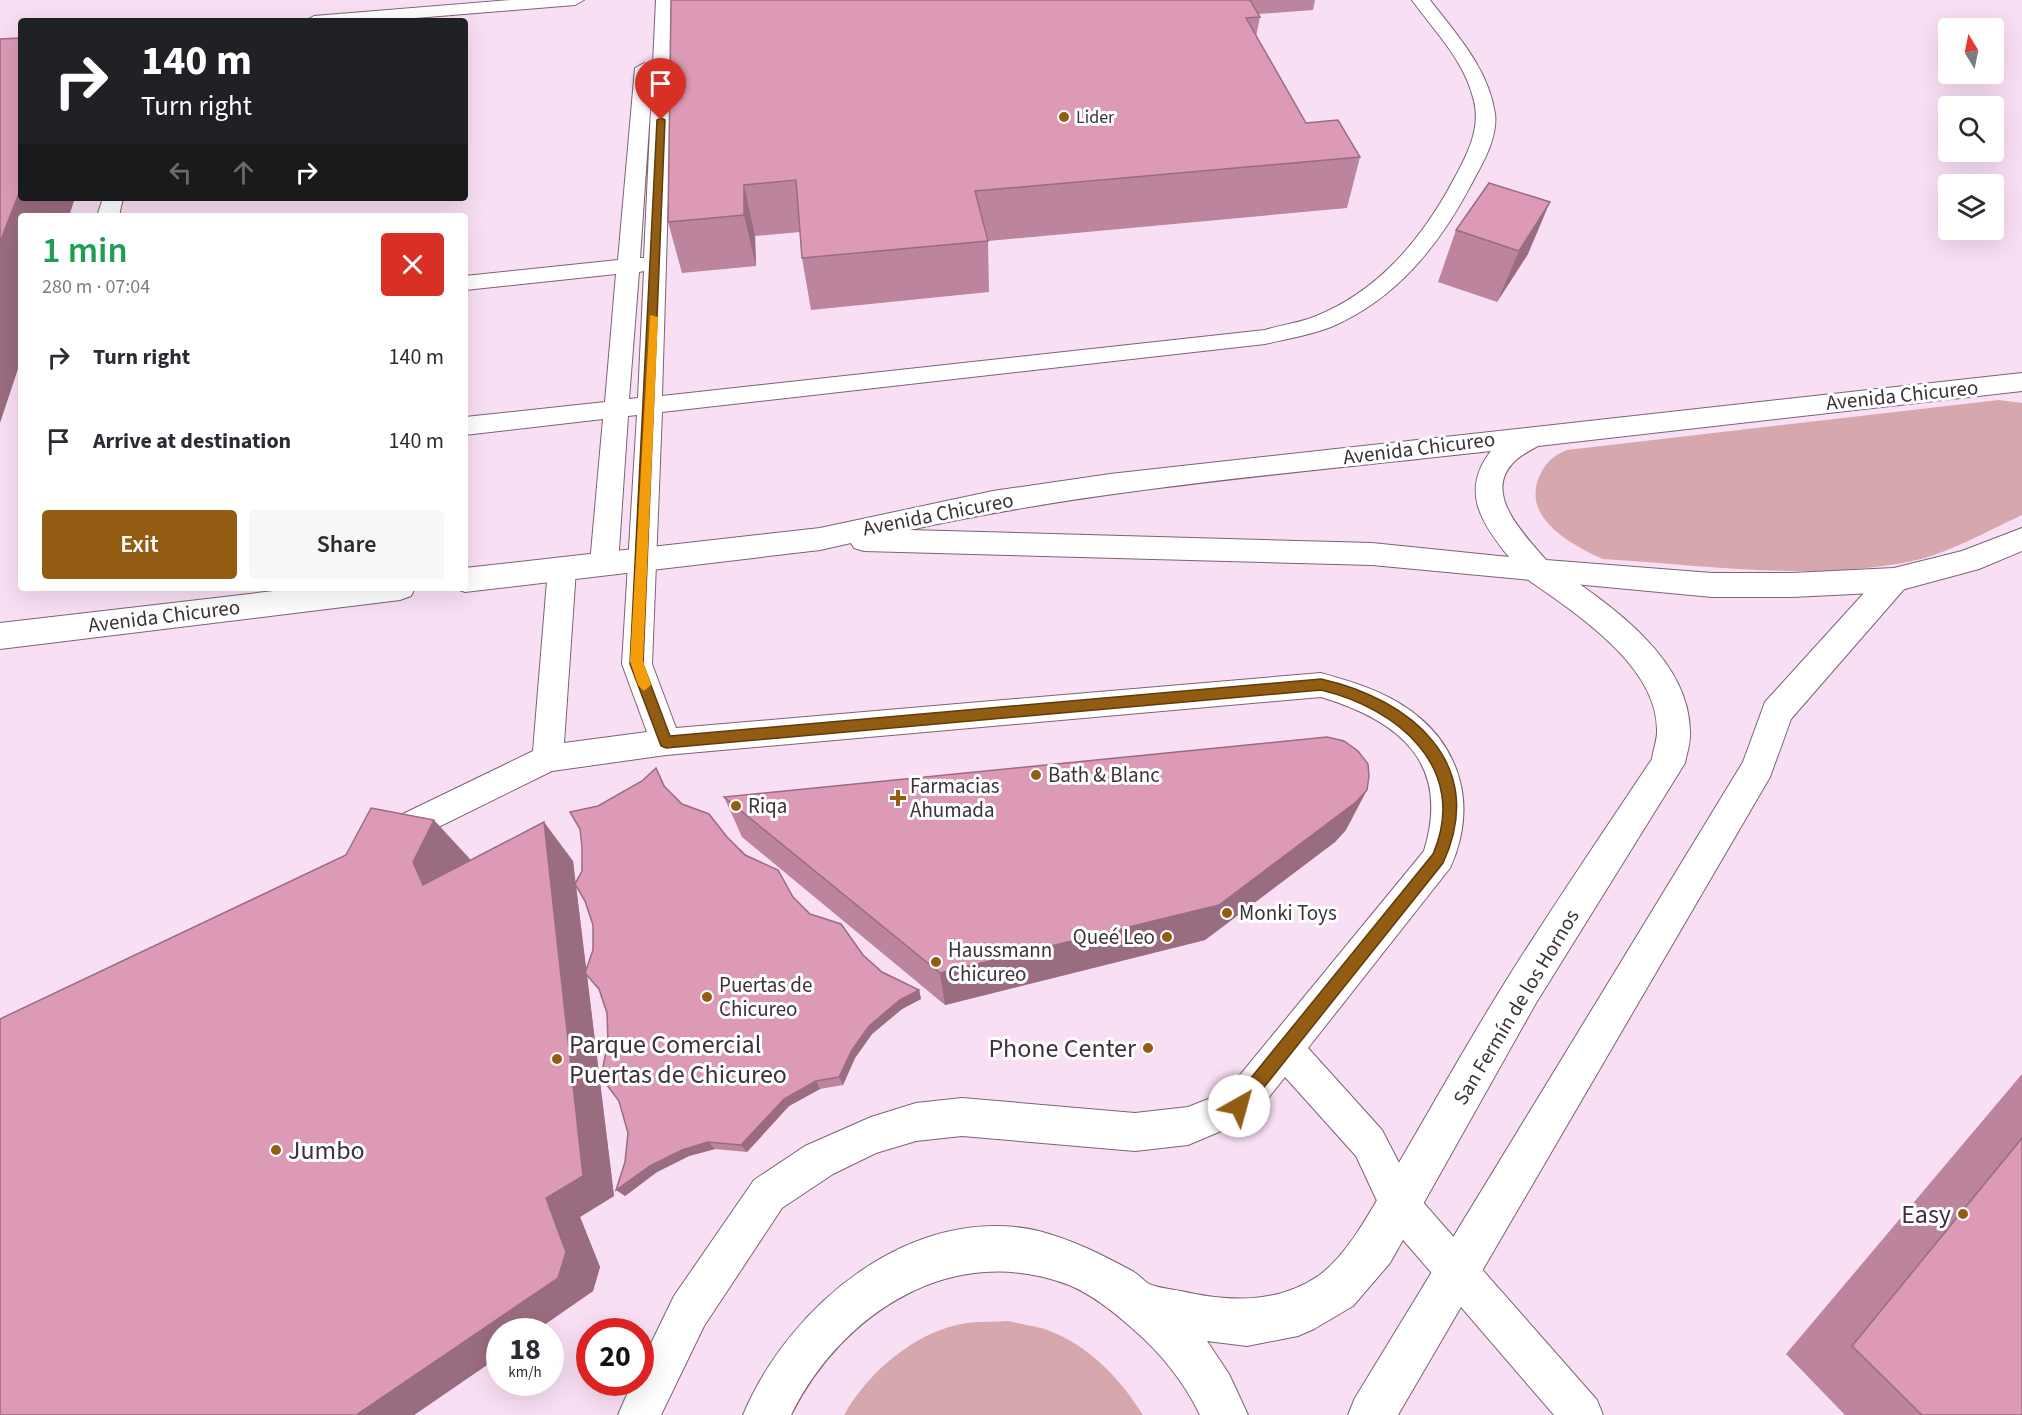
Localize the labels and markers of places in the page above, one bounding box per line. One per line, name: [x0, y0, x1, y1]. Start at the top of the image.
pin: [635, 58, 686, 120]
place label: Lider: [1076, 105, 1115, 130]
marker: Lider: [1057, 110, 1071, 124]
place label: Bath & Blanc: [1048, 760, 1160, 790]
marker: Bath & Blanc: [1029, 768, 1043, 782]
place label: Farmacias Ahumada: [910, 771, 1000, 825]
place label: Riqa: [748, 791, 787, 821]
marker: Farmacias Ahumada: [891, 791, 905, 805]
marker: Riqa: [729, 799, 743, 813]
place label: Monki Toys: [1239, 898, 1337, 928]
marker: Monki Toys: [1220, 906, 1234, 920]
place label: Queé Leo: [1073, 922, 1155, 952]
marker: Queé Leo: [1160, 930, 1174, 944]
place label: Haussmann Chicureo: [948, 935, 1052, 989]
marker: Haussmann Chicureo: [929, 955, 943, 969]
place label: Puertas de Chicureo: [719, 970, 812, 1024]
marker: Puertas de Chicureo: [700, 990, 714, 1004]
place label: Parque Comercial Puertas de Chicureo: [569, 1026, 787, 1093]
place label: Phone Center: [988, 1030, 1137, 1067]
marker: Phone Center: [1141, 1041, 1155, 1055]
marker: Parque Comercial Puertas de Chicureo: [550, 1052, 564, 1066]
place label: Jumbo: [288, 1132, 365, 1169]
marker: Jumbo: [269, 1143, 283, 1157]
place label: Easy: [1901, 1196, 1951, 1233]
marker: Easy: [1956, 1207, 1970, 1221]

